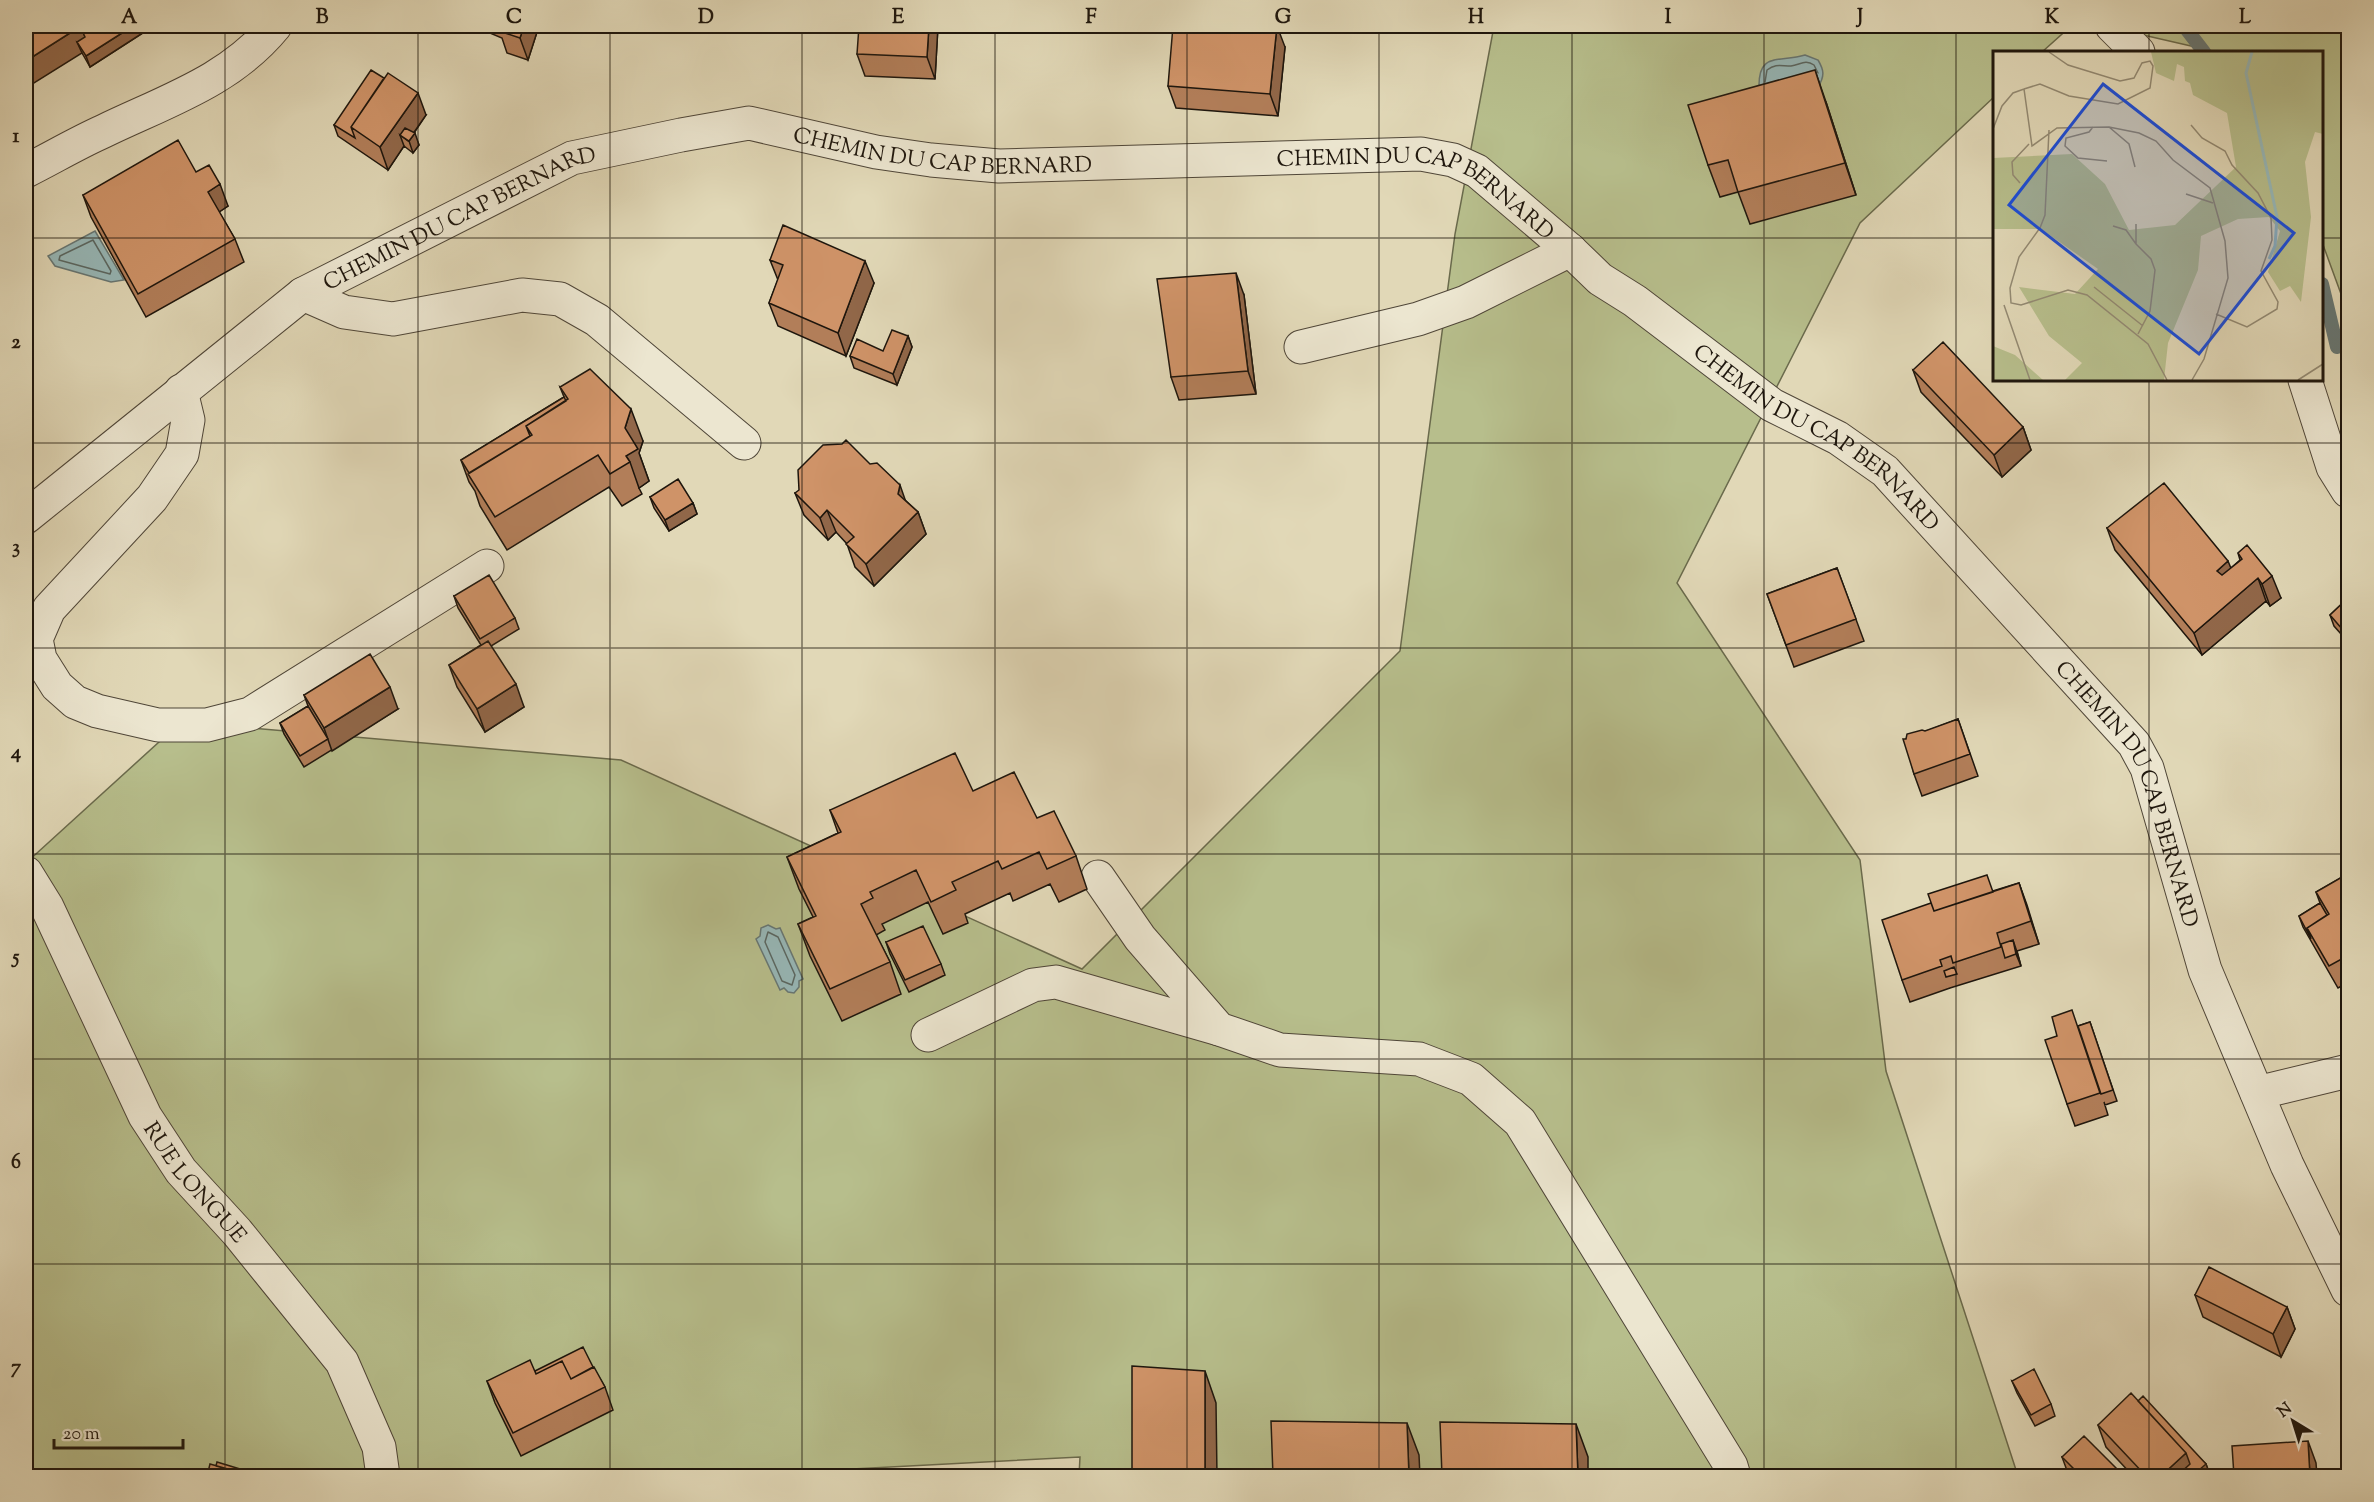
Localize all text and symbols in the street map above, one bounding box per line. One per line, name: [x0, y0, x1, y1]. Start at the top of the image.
text: A: [121, 4, 138, 33]
text: B: [316, 4, 329, 33]
text: C: [506, 4, 522, 33]
text: D: [698, 4, 714, 33]
text: E: [892, 4, 905, 33]
text: F: [1085, 4, 1097, 33]
text: G: [1275, 4, 1292, 33]
text: H: [1468, 4, 1484, 33]
text: I: [1665, 4, 1672, 33]
text: J: [1855, 4, 1863, 33]
text: K: [2045, 4, 2060, 33]
text: L: [2239, 4, 2252, 33]
inset map: [1993, 51, 2323, 381]
street label: CHEMIN DU CAP BERNARD: [789, 121, 1093, 185]
text: 1: [13, 123, 20, 152]
street label: CHEMIN DU CAP BERNARD: [318, 140, 599, 300]
street label: CHEMIN DU CAP BERNARD: [1276, 140, 1560, 249]
text: 2: [11, 329, 21, 358]
street label: CHEMIN DU CAP BERNARD: [1685, 338, 1946, 540]
text: 3: [12, 534, 20, 563]
street label: CHEMIN DU CAP BERNARD: [2046, 655, 2205, 932]
text: 4: [10, 739, 21, 768]
text: 5: [11, 944, 20, 973]
street label: RUE LONGUE: [134, 1116, 253, 1251]
text: 6: [11, 1149, 21, 1178]
text: 7: [11, 1354, 22, 1383]
north arrow: [2263, 1391, 2323, 1451]
text: N: [2273, 1398, 2298, 1424]
scale bar: [54, 1412, 183, 1450]
text: 20 m: [63, 1422, 100, 1448]

